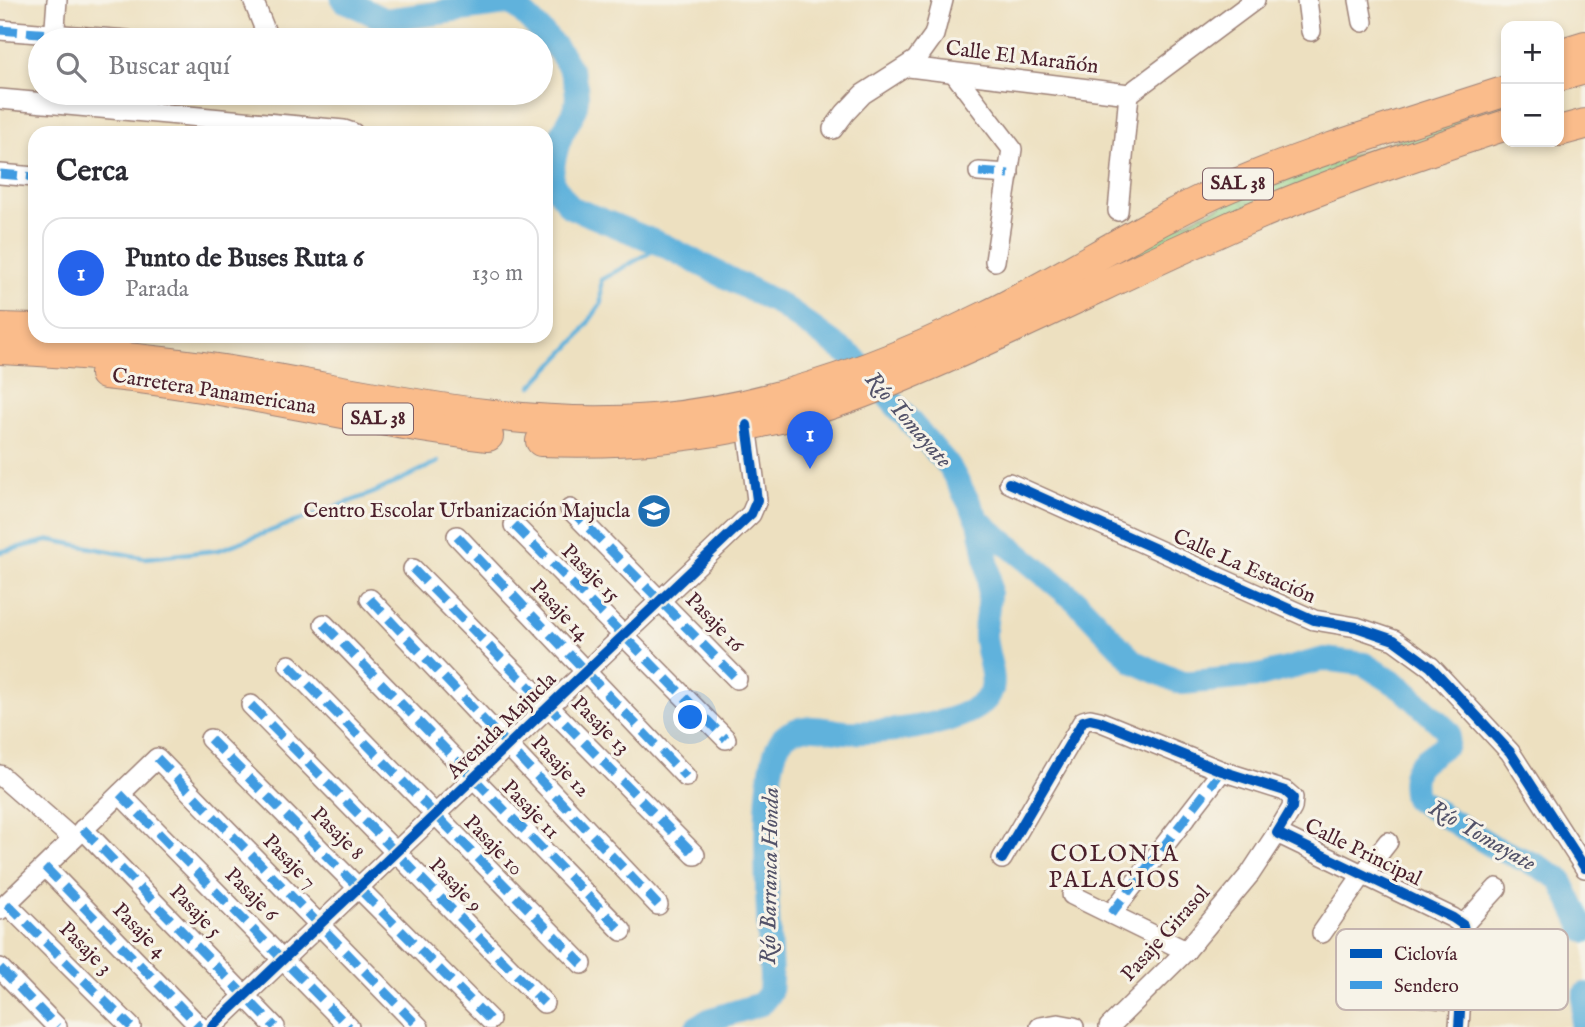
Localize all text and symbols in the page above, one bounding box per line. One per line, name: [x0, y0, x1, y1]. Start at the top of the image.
map controls: [1501, 21, 1564, 147]
button: +: [1501, 21, 1564, 84]
search box: [28, 28, 553, 105]
street label: Calle El Marañón: [944, 35, 1100, 81]
icon: search: [52, 48, 90, 86]
text: Buscar aquí: [108, 50, 230, 83]
button: −: [1501, 84, 1564, 147]
text: Cerca: [56, 153, 128, 191]
road number: SAL 38: [1203, 168, 1273, 200]
text: Punto de Buses Ruta 6: [125, 242, 364, 275]
text: 1: [77, 259, 85, 288]
text: 130 m: [472, 259, 523, 288]
text: Parada: [125, 275, 189, 304]
street label: Carretera Panamericana: [110, 363, 319, 422]
water label: Río Tomayate: [858, 366, 958, 474]
road number: SAL 38: [343, 404, 413, 434]
pin: 1: [787, 411, 833, 469]
school or university icon: Centro Escolar Urbanización Majucla: [635, 492, 673, 530]
place label: Centro Escolar Urbanización Majucla: [303, 498, 631, 525]
street label: Calle La Estación: [1168, 523, 1320, 611]
street label: Pasaje 15: [555, 539, 625, 609]
street label: Pasaje 14: [524, 574, 595, 648]
street label: Pasaje 16: [679, 587, 750, 660]
street label: Avenida Majucla: [441, 666, 563, 786]
street label: Pasaje 13: [565, 691, 635, 761]
your location: [673, 700, 707, 734]
street label: Pasaje 12: [525, 731, 595, 804]
street label: Pasaje 11: [495, 775, 565, 845]
water label: Río Barranca Honda: [754, 787, 786, 965]
water label: Río Tomayate: [1423, 794, 1541, 878]
street label: Pasaje 8: [304, 801, 370, 867]
street label: Pasaje 10: [457, 810, 529, 882]
street label: Calle Principal: [1300, 813, 1426, 893]
street label: Pasaje 7: [256, 829, 322, 895]
district label: COLONIA PALACIOS: [1049, 840, 1181, 895]
street label: Pasaje 9: [422, 853, 488, 919]
street label: Pasaje 6: [218, 862, 285, 929]
street label: Pasaje 5: [163, 879, 227, 945]
street label: Pasaje Girasol: [1116, 880, 1216, 988]
street label: Pasaje 4: [106, 898, 172, 965]
street label: Pasaje 3: [53, 917, 117, 981]
legend: [1336, 929, 1568, 1010]
text: Ciclovía: [1394, 943, 1458, 967]
text: Sendero: [1394, 975, 1459, 999]

